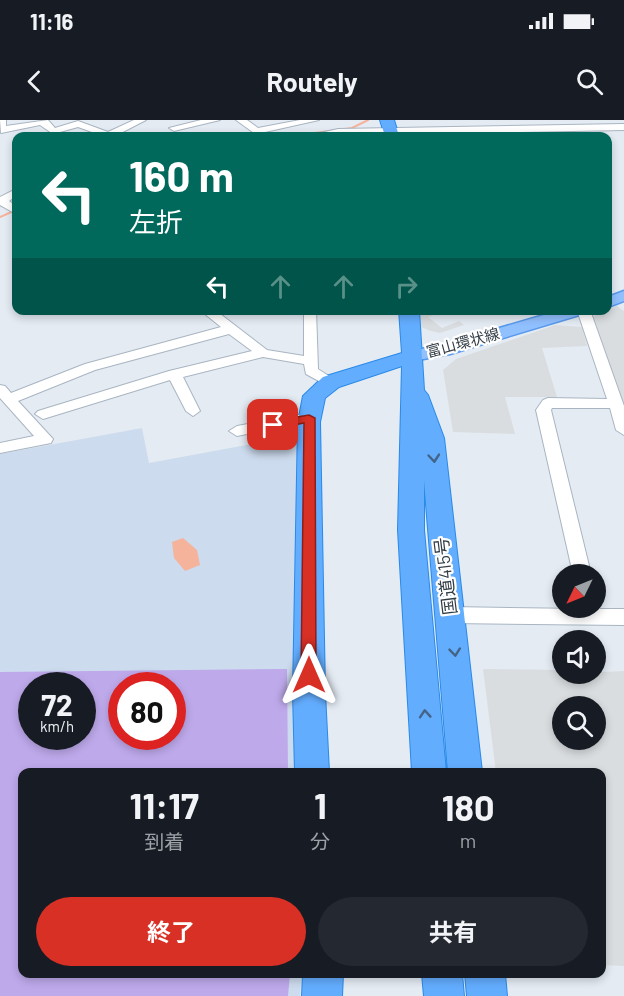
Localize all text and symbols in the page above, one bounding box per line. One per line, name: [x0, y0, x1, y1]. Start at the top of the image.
text: 11:16: [30, 8, 73, 34]
icon: back: [18, 65, 51, 98]
text: Routely: [266, 65, 358, 97]
icon: search: [573, 65, 606, 98]
text: 160 m: [129, 150, 234, 200]
icon: left: [30, 156, 108, 234]
text: 左折: [129, 205, 183, 237]
icon: left: [201, 270, 234, 303]
icon: ahead: [264, 270, 297, 303]
icon: ahead: [327, 270, 360, 303]
icon: right: [390, 270, 423, 303]
street label: 富山環状線: [424, 324, 501, 360]
pin: [247, 399, 298, 450]
icon: arrive: [256, 408, 289, 441]
one-way arrow: [427, 454, 440, 463]
street label: 国道415号: [429, 536, 461, 616]
north arrow: [552, 564, 606, 618]
map controls: [552, 564, 606, 750]
button: sound: [552, 630, 606, 684]
position arrow: [277, 643, 341, 707]
one-way arrow: [448, 648, 461, 657]
speed limit sign: 80: [108, 672, 186, 750]
text: 72: [41, 686, 73, 722]
button: search: [552, 696, 606, 750]
one-way arrow: [419, 710, 432, 719]
text: km/h: [40, 717, 74, 735]
text: 11:17: [129, 783, 199, 826]
text: 1: [314, 783, 327, 826]
text: 180: [442, 785, 495, 828]
text: m: [460, 828, 476, 852]
text: 到着: [144, 829, 184, 853]
text: 分: [310, 829, 330, 853]
button: 終了: [36, 897, 306, 966]
button: 共有: [318, 897, 588, 966]

